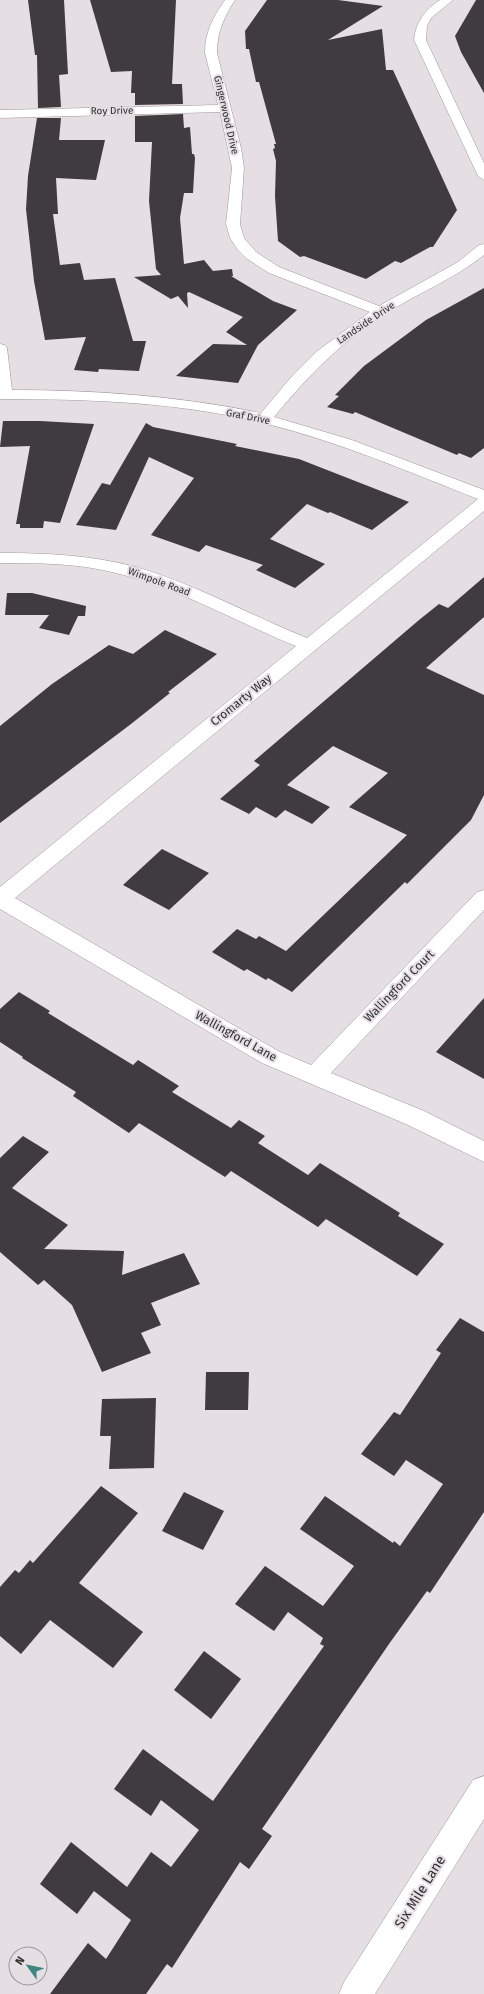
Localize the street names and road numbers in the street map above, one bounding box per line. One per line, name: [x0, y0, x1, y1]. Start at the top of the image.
street label: Gingerwood Drive: [211, 75, 241, 155]
street label: Roy Drive: [91, 105, 133, 117]
street label: Landside Drive: [335, 299, 397, 347]
street label: Graf Drive: [225, 407, 271, 427]
street label: Wimpole Road: [126, 565, 192, 599]
street label: Cromarty Way: [208, 671, 274, 729]
street label: Wallingford Court: [361, 947, 437, 1025]
street label: Wallingford Lane: [193, 1008, 279, 1064]
street label: Six Mile Lane: [391, 1852, 449, 1932]

